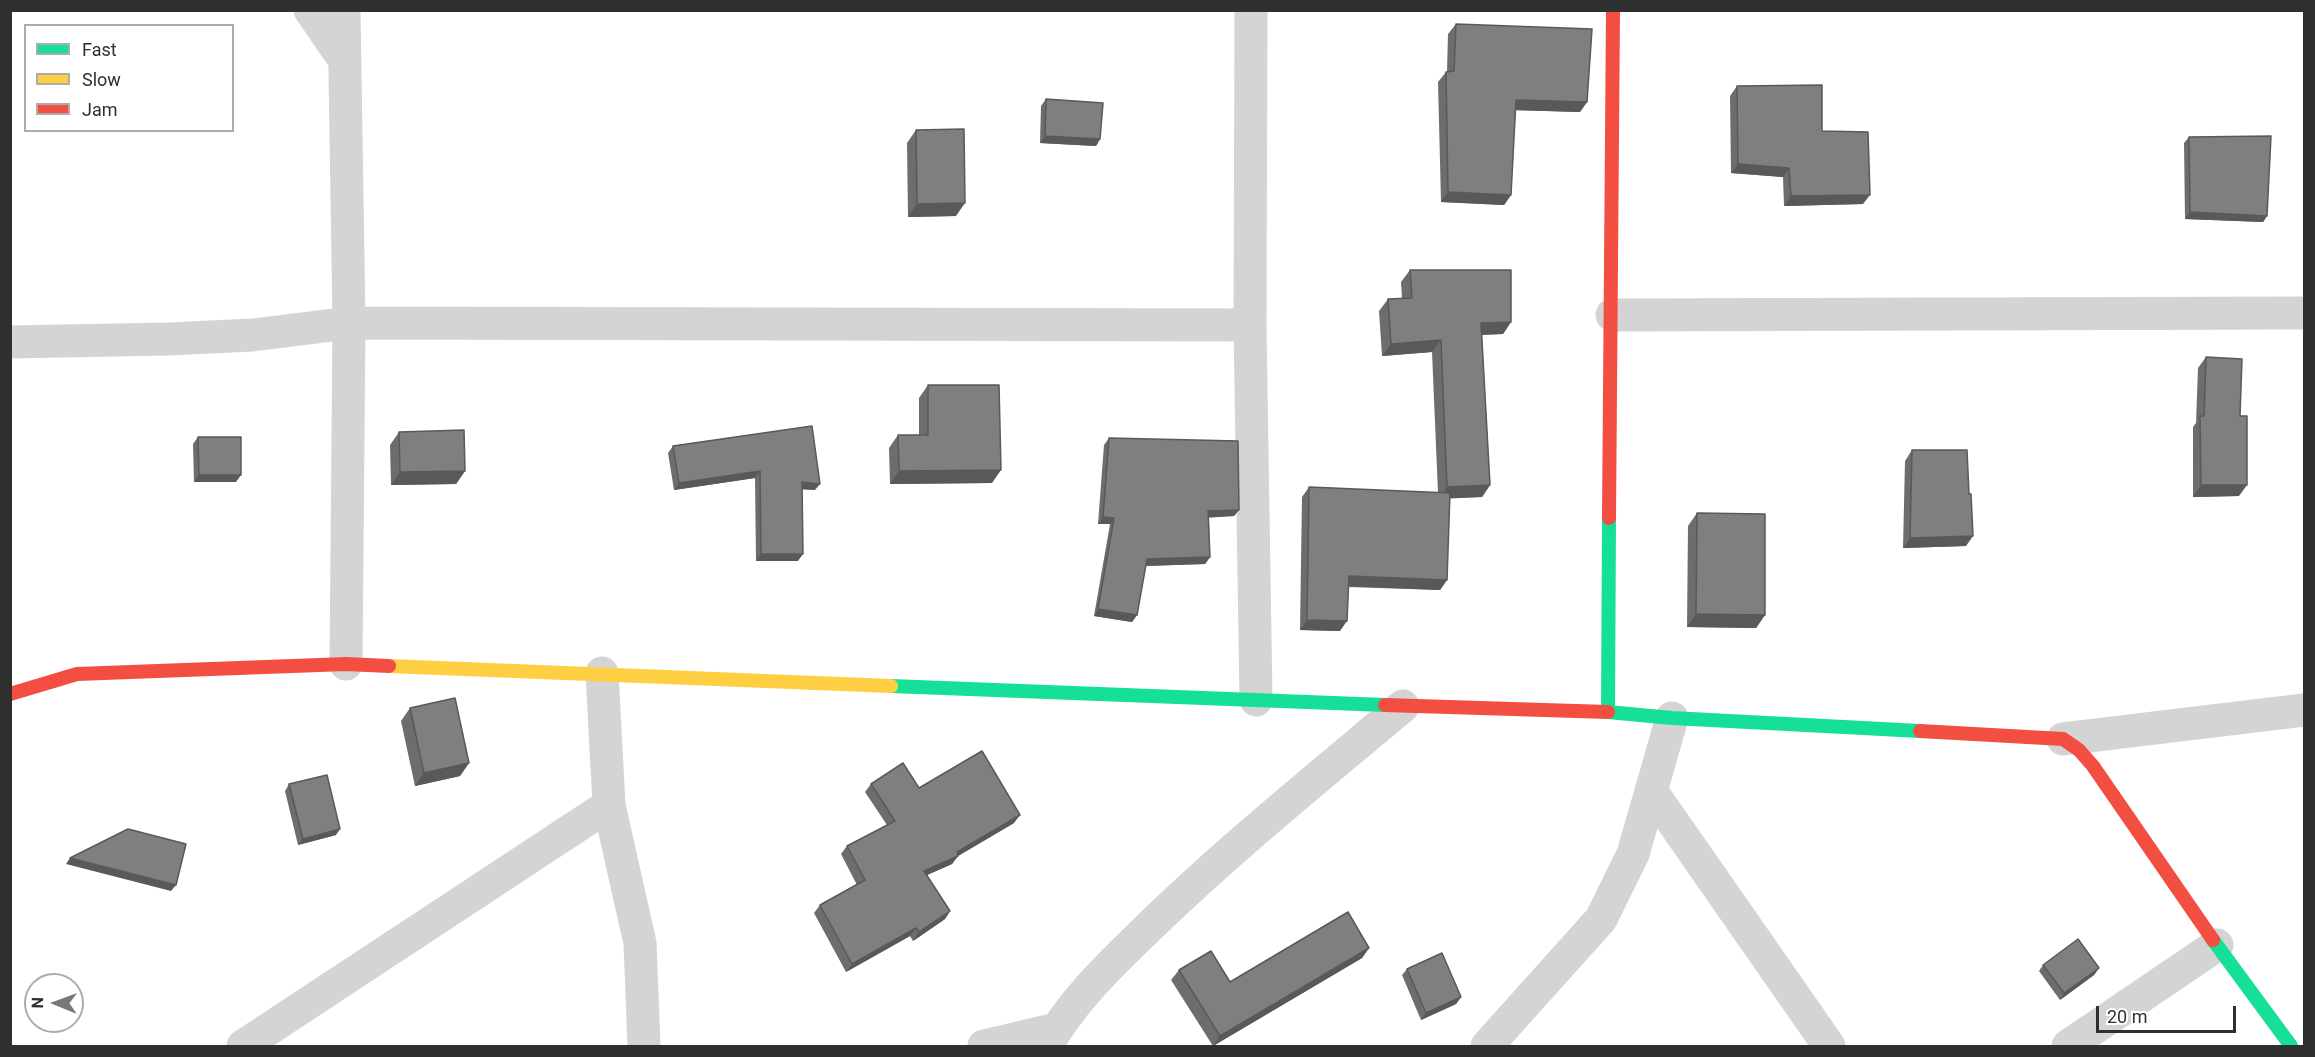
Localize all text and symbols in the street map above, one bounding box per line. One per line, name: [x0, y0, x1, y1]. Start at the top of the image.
legend: [24, 24, 234, 132]
text: Fast: [82, 39, 117, 60]
text: Slow: [82, 69, 121, 90]
text: Jam: [82, 99, 118, 120]
north arrow: [24, 973, 84, 1033]
scale bar: [2099, 994, 2238, 1032]
text: N: [28, 997, 47, 1009]
text: 20 m: [2107, 1006, 2147, 1027]

